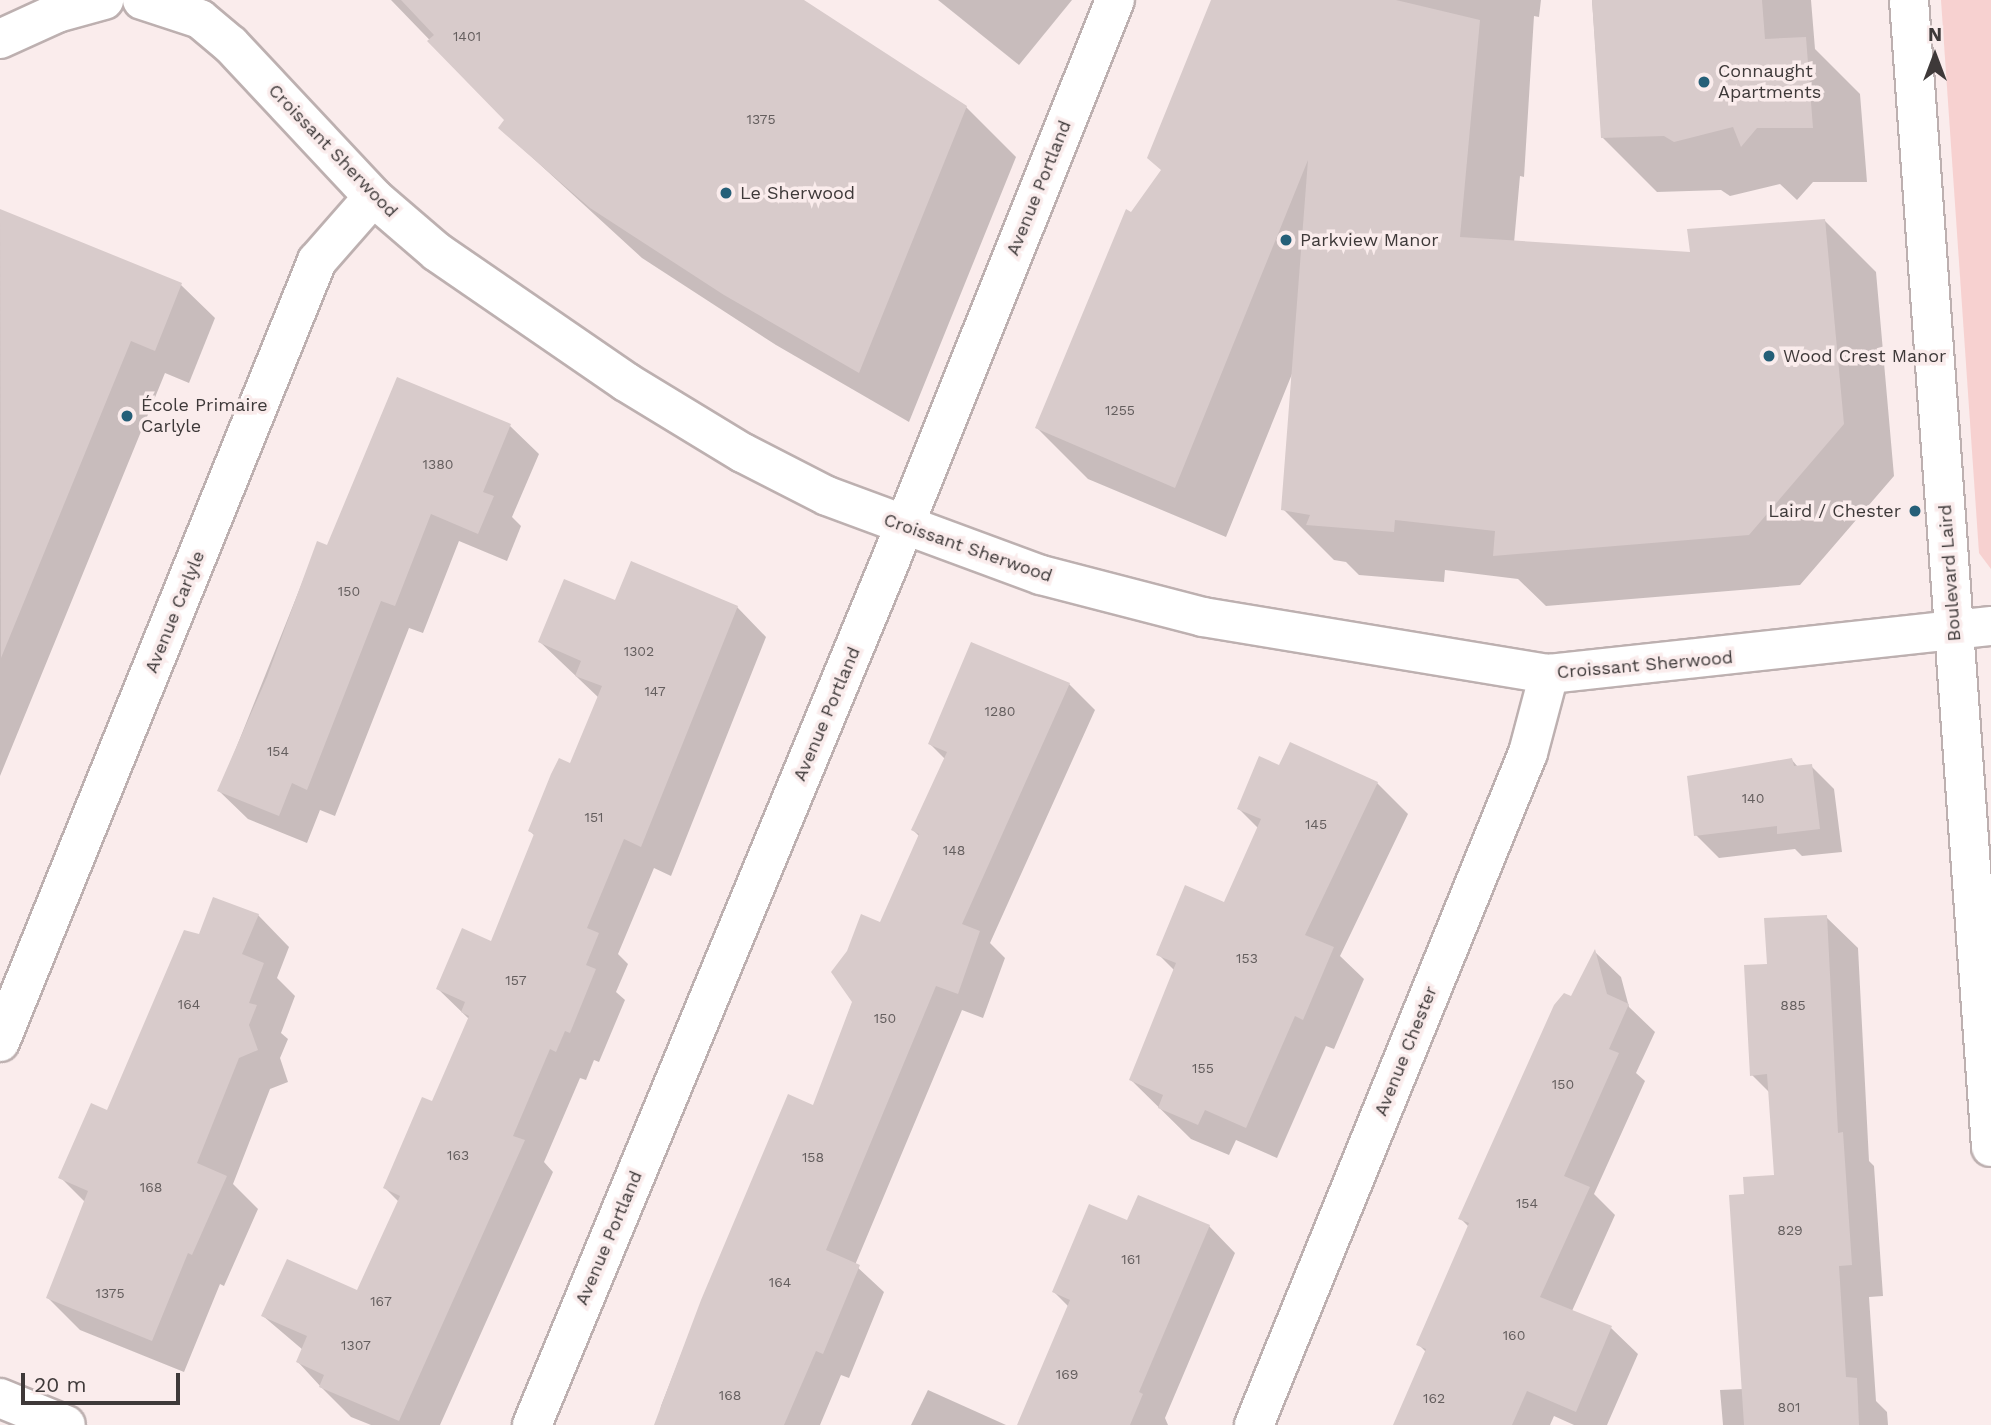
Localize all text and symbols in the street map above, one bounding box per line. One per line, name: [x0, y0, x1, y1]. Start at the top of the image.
north arrow: [1900, 21, 1970, 91]
text: N: [1928, 23, 1942, 46]
house number: 1401: [453, 28, 481, 44]
place label: Connaught Apartments: [1718, 61, 1821, 104]
marker: Connaught Apartments: [1696, 74, 1712, 90]
street label: Croissant Sherwood: [264, 80, 402, 222]
house number: 1375: [746, 111, 776, 127]
street label: Avenue Portland: [1002, 117, 1076, 259]
place label: Le Sherwood: [740, 182, 855, 204]
marker: Le Sherwood: [718, 185, 734, 201]
place label: Parkview Manor: [1300, 229, 1439, 251]
marker: Parkview Manor: [1278, 232, 1294, 248]
place label: Wood Crest Manor: [1783, 345, 1946, 367]
marker: Wood Crest Manor: [1761, 348, 1777, 364]
place label: École Primaire Carlyle: [141, 395, 268, 438]
house number: 1255: [1105, 402, 1135, 418]
marker: École Primaire Carlyle: [119, 408, 135, 424]
house number: 1380: [423, 456, 453, 472]
place label: Laird / Chester: [1768, 500, 1901, 522]
marker: Laird / Chester: [1907, 503, 1923, 519]
street label: Boulevard Laird: [1934, 504, 1966, 642]
street label: Croissant Sherwood: [881, 509, 1055, 587]
street label: Avenue Carlyle: [141, 548, 209, 676]
house number: 150: [338, 583, 360, 599]
house number: 1302: [624, 643, 654, 659]
street label: Avenue Portland: [789, 644, 865, 784]
street label: Croissant Sherwood: [1556, 647, 1734, 683]
house number: 147: [644, 683, 666, 699]
house number: 1280: [985, 703, 1015, 719]
house number: 154: [267, 743, 289, 759]
house number: 140: [1742, 790, 1764, 806]
house number: 151: [584, 809, 604, 825]
house number: 145: [1305, 816, 1327, 832]
house number: 148: [943, 842, 965, 858]
house number: 153: [1236, 950, 1258, 966]
house number: 157: [505, 972, 527, 988]
street label: Avenue Chester: [1370, 983, 1442, 1119]
house number: 164: [178, 996, 200, 1012]
house number: 885: [1780, 997, 1806, 1013]
house number: 150: [874, 1010, 896, 1026]
house number: 155: [1192, 1060, 1214, 1076]
house number: 150: [1552, 1076, 1574, 1092]
house number: 163: [447, 1147, 469, 1163]
house number: 158: [802, 1149, 824, 1165]
street label: Avenue Portland: [571, 1168, 647, 1308]
house number: 168: [140, 1179, 162, 1195]
house number: 154: [1516, 1195, 1538, 1211]
house number: 829: [1777, 1222, 1803, 1238]
house number: 161: [1121, 1251, 1141, 1267]
house number: 164: [769, 1274, 791, 1290]
house number: 1375: [95, 1285, 125, 1301]
house number: 167: [370, 1293, 392, 1309]
house number: 160: [1503, 1327, 1525, 1343]
house number: 1307: [341, 1337, 371, 1353]
scale bar: [24, 1358, 184, 1402]
house number: 169: [1056, 1366, 1078, 1382]
text: 20 m: [34, 1372, 86, 1397]
house number: 168: [719, 1387, 741, 1403]
house number: 162: [1423, 1390, 1445, 1406]
house number: 801: [1778, 1399, 1800, 1415]

